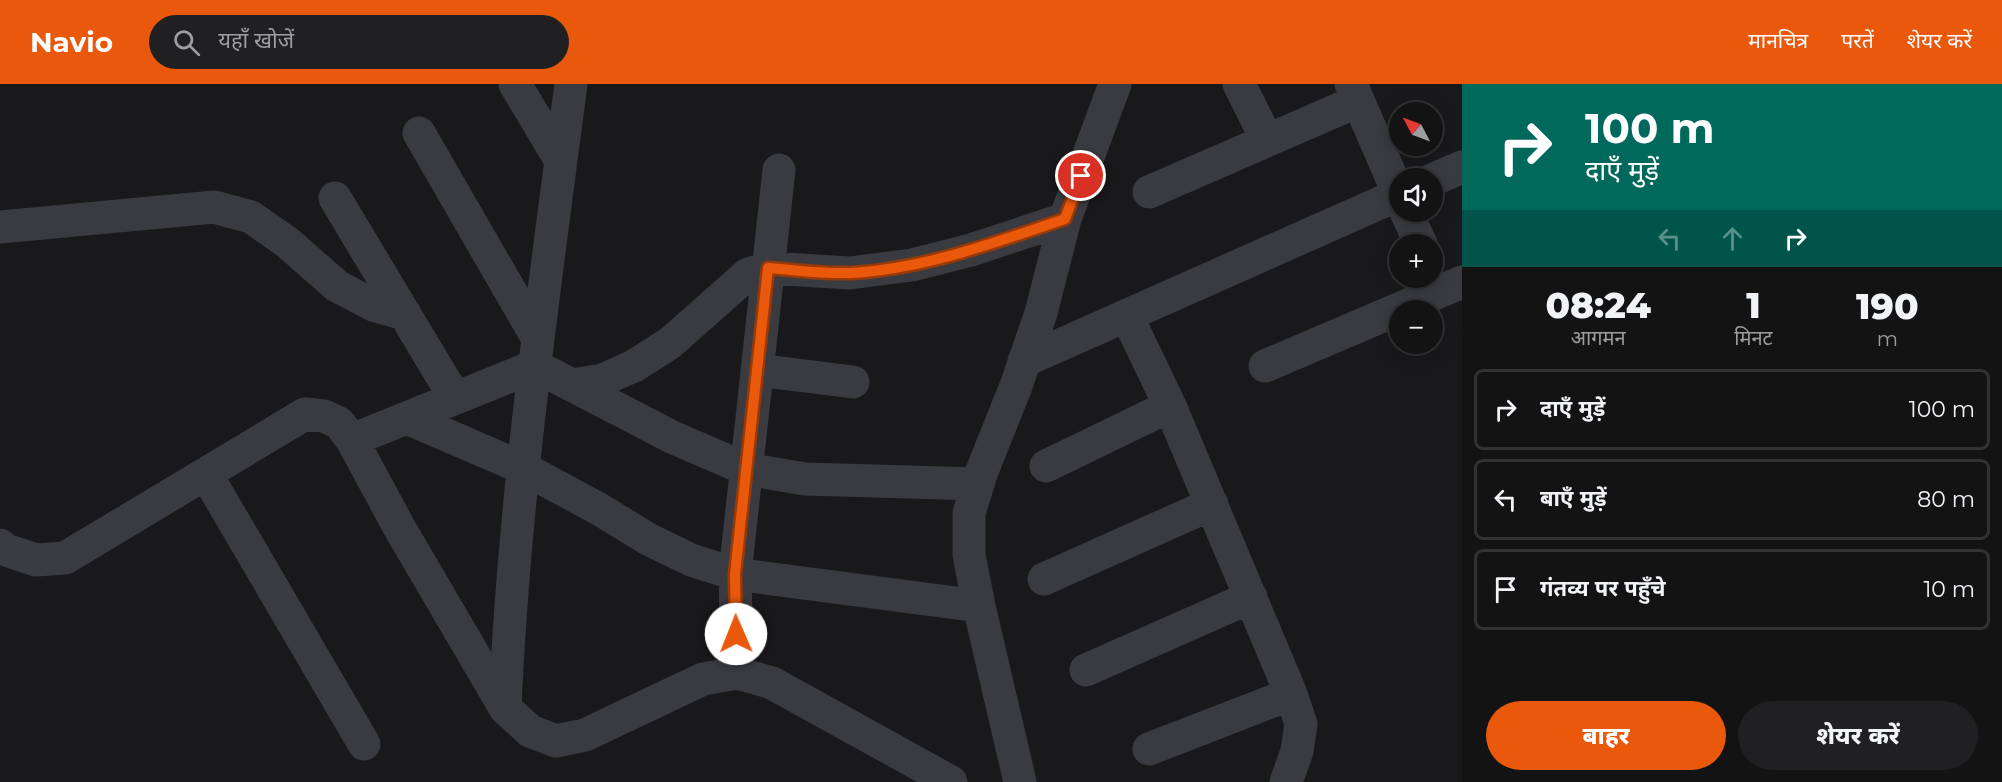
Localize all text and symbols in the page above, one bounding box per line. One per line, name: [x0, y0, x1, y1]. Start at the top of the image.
search box: [149, 15, 569, 69]
text: Navio: [30, 25, 113, 59]
icon: search: [170, 26, 203, 59]
text: यहाँ खोजें: [218, 27, 294, 54]
text: मानचित्र: [1748, 28, 1808, 53]
text: परतें: [1841, 28, 1874, 53]
text: शेयर करें: [1907, 28, 1972, 53]
north arrow: [1389, 102, 1443, 156]
map controls: [1389, 102, 1443, 354]
text: 100 m: [1585, 102, 1714, 154]
icon: right: [1486, 108, 1564, 186]
pin: [1055, 150, 1106, 201]
text: दाएँ मुड़ें: [1585, 154, 1659, 187]
icon: arrive: [1064, 159, 1097, 192]
button: sound: [1389, 168, 1443, 222]
icon: left: [1653, 222, 1686, 255]
icon: ahead: [1716, 222, 1749, 255]
icon: right: [1779, 222, 1812, 255]
button: +: [1389, 234, 1443, 288]
text: 08:24: [1545, 283, 1651, 327]
text: 1: [1746, 283, 1761, 327]
text: 190: [1856, 284, 1919, 328]
button: −: [1389, 300, 1443, 354]
text: आगमन: [1571, 326, 1626, 350]
text: मिनट: [1734, 326, 1773, 350]
text: m: [1877, 327, 1898, 351]
icon: right: [1489, 393, 1522, 426]
text: दाएँ मुड़ें: [1540, 395, 1605, 422]
text: 100 m: [1909, 396, 1975, 423]
icon: left: [1489, 483, 1522, 516]
text: बाएँ मुड़ें: [1540, 485, 1607, 512]
text: 80 m: [1917, 486, 1975, 513]
icon: arrive: [1489, 573, 1522, 606]
text: गंतव्य पर पहुँचे: [1540, 575, 1666, 602]
text: 10 m: [1923, 576, 1975, 603]
position arrow: [704, 602, 768, 666]
button: बाहर: [1486, 701, 1726, 770]
button: शेयर करें: [1738, 701, 1978, 770]

